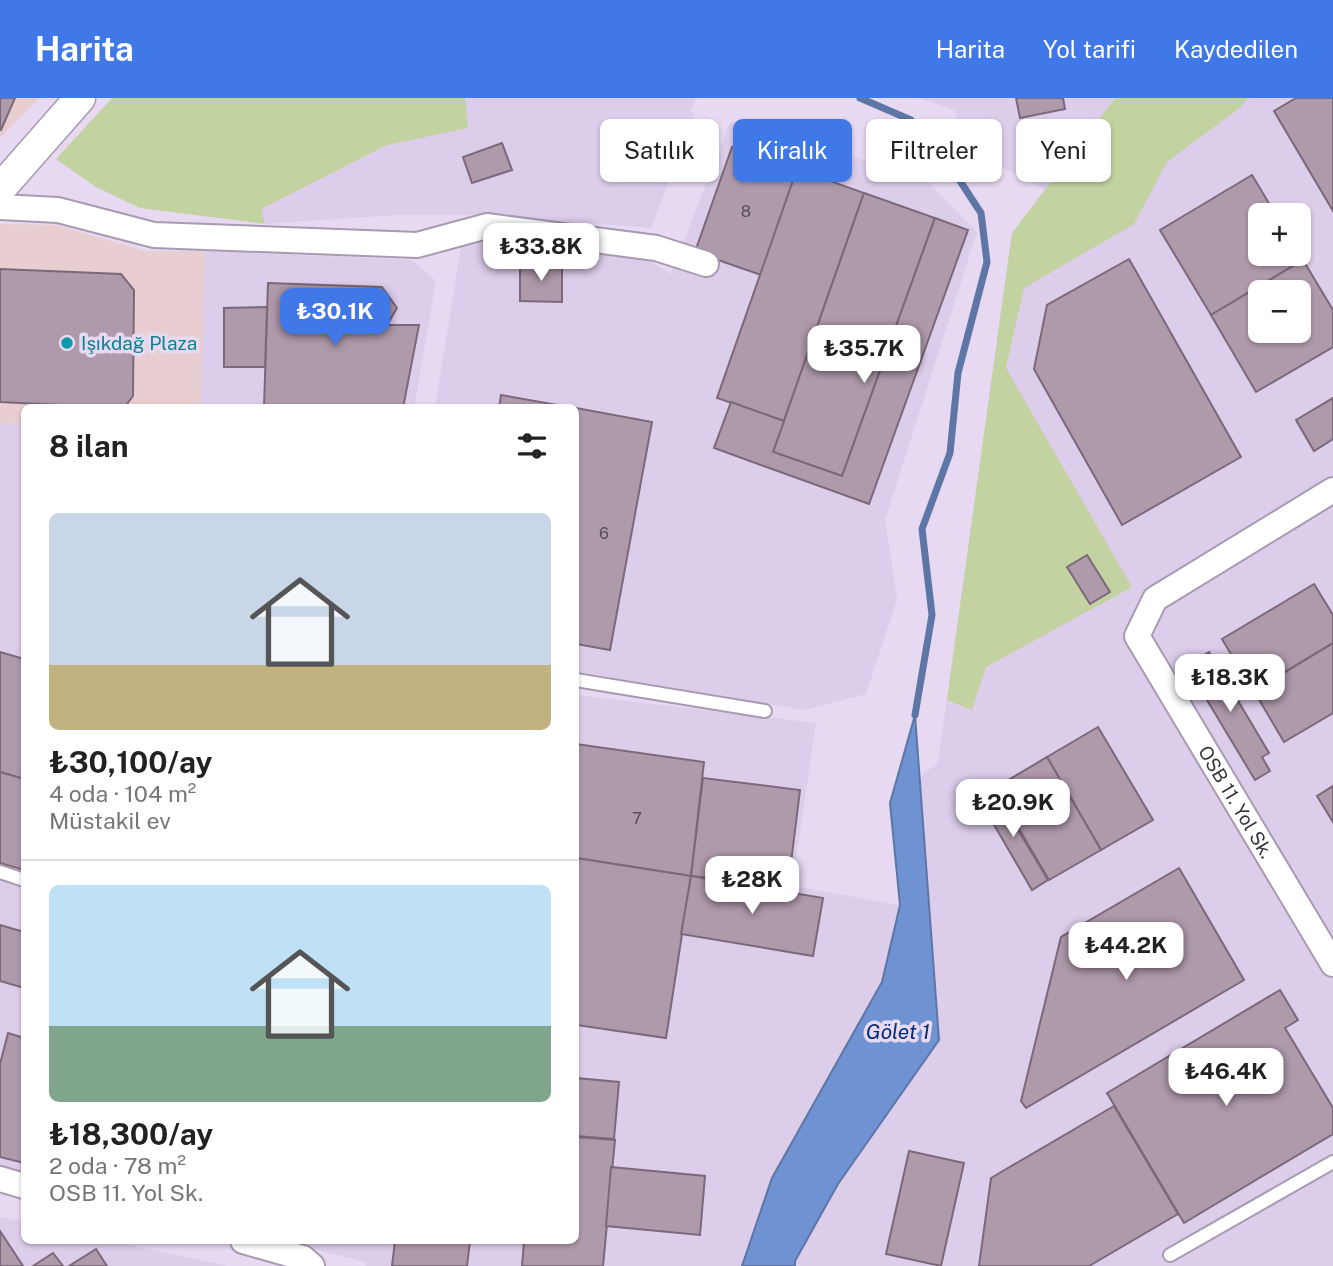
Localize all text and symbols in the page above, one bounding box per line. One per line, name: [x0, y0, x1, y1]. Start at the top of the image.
text: Harita: [35, 30, 134, 68]
text: Harita: [936, 35, 1005, 63]
text: Yol tarifi: [1043, 35, 1136, 63]
text: Kaydedilen: [1174, 35, 1298, 63]
chip: Satılık: [600, 119, 719, 182]
chip: Kiralık: [733, 119, 852, 182]
chip: Filtreler: [866, 119, 1002, 182]
chip: Yeni: [1016, 119, 1111, 182]
house number: 8: [741, 202, 751, 221]
map controls: [1248, 203, 1311, 343]
button: +: [1248, 203, 1311, 266]
pin: ₺33.8K: [484, 223, 598, 283]
text: ₺33.8K: [499, 232, 583, 259]
button: −: [1248, 280, 1311, 343]
pin: ₺30.1K: [278, 288, 392, 348]
text: ₺30.1K: [296, 297, 374, 324]
pin: ₺35.7K: [807, 326, 921, 385]
place label: Işıkdağ Plaza: [81, 332, 197, 354]
text: ₺35.7K: [823, 334, 905, 361]
marker: Işıkdağ Plaza: [59, 335, 75, 351]
icon: filters: [513, 427, 551, 465]
text: 8 ilan: [49, 428, 128, 464]
house number: 6: [599, 524, 609, 543]
icon: home: [237, 559, 363, 685]
pin: ₺18.3K: [1173, 654, 1287, 714]
text: ₺18.3K: [1191, 663, 1269, 690]
street label: OSB 11. Yol Sk.: [1194, 741, 1278, 862]
text: ₺30,100/ay: [49, 744, 212, 780]
text: 4 oda · 104 m²: [49, 780, 196, 807]
pin: ₺20.9K: [956, 780, 1070, 839]
text: ₺20.9K: [972, 788, 1054, 815]
text: Müstakil ev: [49, 807, 171, 834]
house number: 7: [632, 809, 642, 828]
pin: ₺28K: [711, 856, 793, 916]
text: ₺28K: [721, 865, 783, 892]
pin: ₺44.2K: [1069, 922, 1183, 982]
icon: home: [237, 931, 363, 1057]
text: ₺44.2K: [1084, 931, 1168, 958]
water label: Gölet 1: [866, 1019, 930, 1044]
pin: ₺46.4K: [1169, 1048, 1283, 1108]
text: ₺46.4K: [1184, 1057, 1268, 1084]
text: ₺18,300/ay: [49, 1116, 213, 1152]
text: 2 oda · 78 m²: [49, 1152, 186, 1179]
text: OSB 11. Yol Sk.: [49, 1179, 203, 1206]

